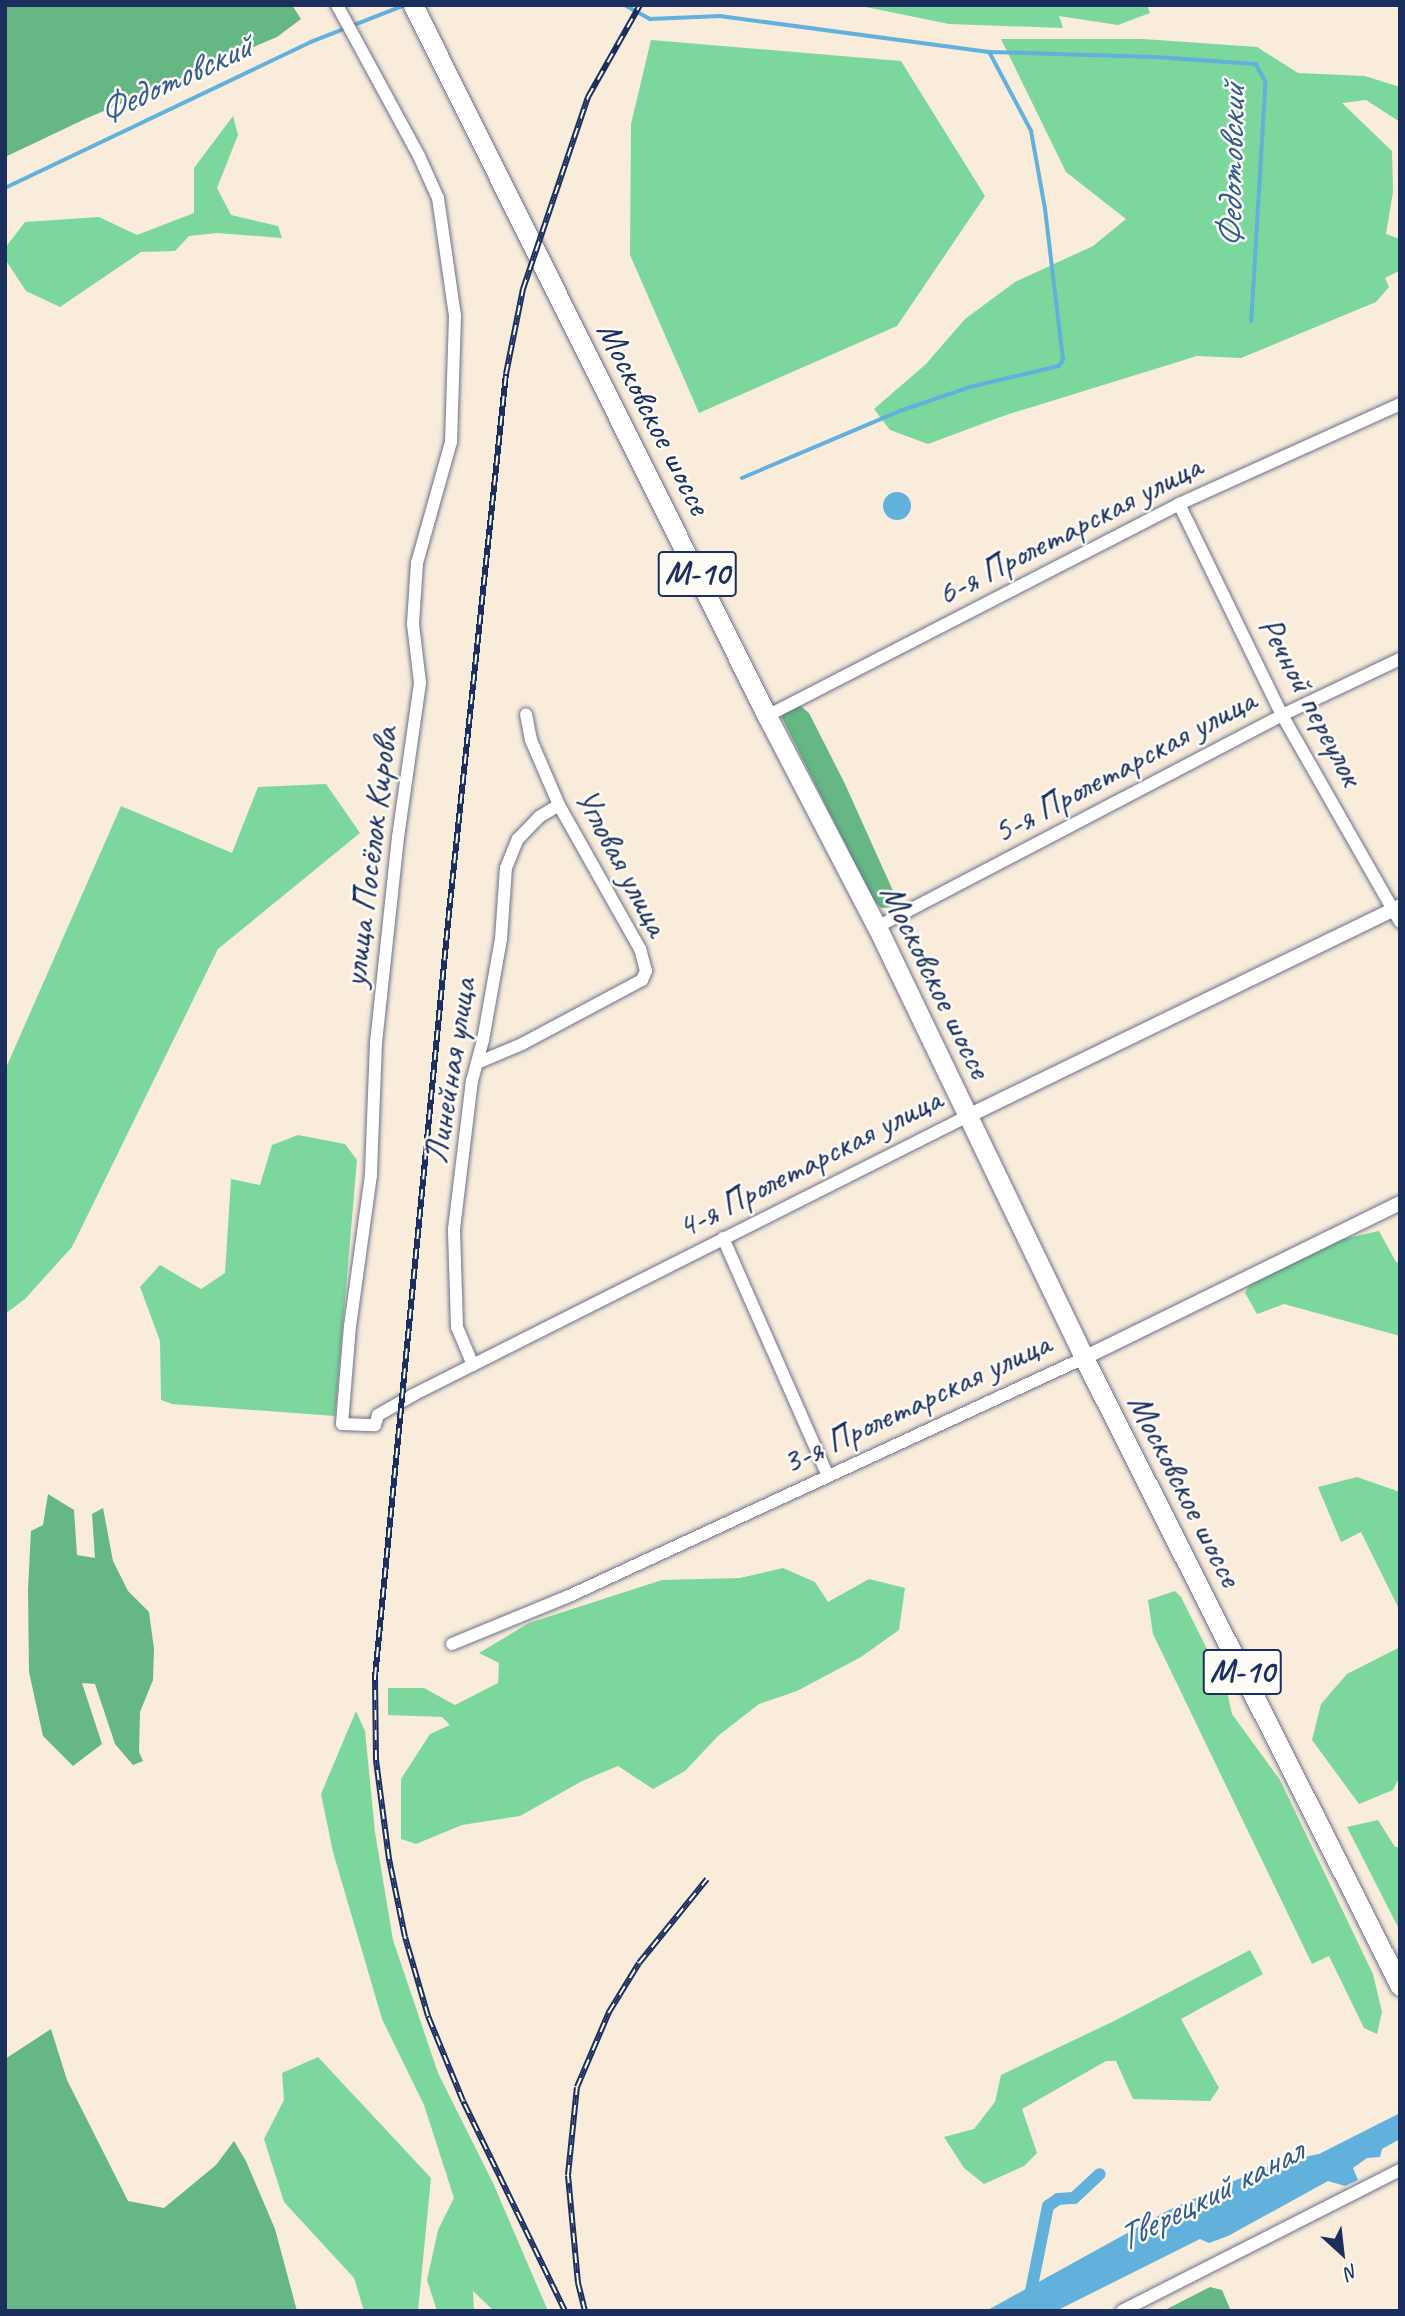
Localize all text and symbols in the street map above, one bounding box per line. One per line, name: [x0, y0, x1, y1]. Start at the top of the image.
water label: Федотовский: [90, 24, 258, 134]
water label: Федотовский: [1207, 84, 1255, 250]
street label: Московское шоссе: [587, 314, 721, 522]
street label: 6-я Пролетарская улица: [930, 445, 1208, 615]
road number: М-10: [657, 544, 737, 604]
street label: Речной переулок: [1249, 610, 1373, 792]
street label: 5-я Пролетарская улица: [986, 679, 1262, 853]
street label: улица Посёлок Кирова: [334, 727, 406, 987]
street label: Угловая улица: [566, 781, 678, 943]
street label: Московское шоссе: [870, 876, 1002, 1086]
street label: Линейная улица: [414, 973, 486, 1169]
street label: 4-я Пролетарская улица: [670, 1078, 948, 1248]
street label: 3-я Пролетарская улица: [776, 1323, 1056, 1483]
street label: Московское шоссе: [1118, 1386, 1252, 1594]
road number: М-10: [1202, 1642, 1282, 1702]
water label: Тверецкий канал: [1109, 2129, 1309, 2261]
north arrow: [1307, 2218, 1377, 2288]
text: N: [1341, 2258, 1362, 2285]

